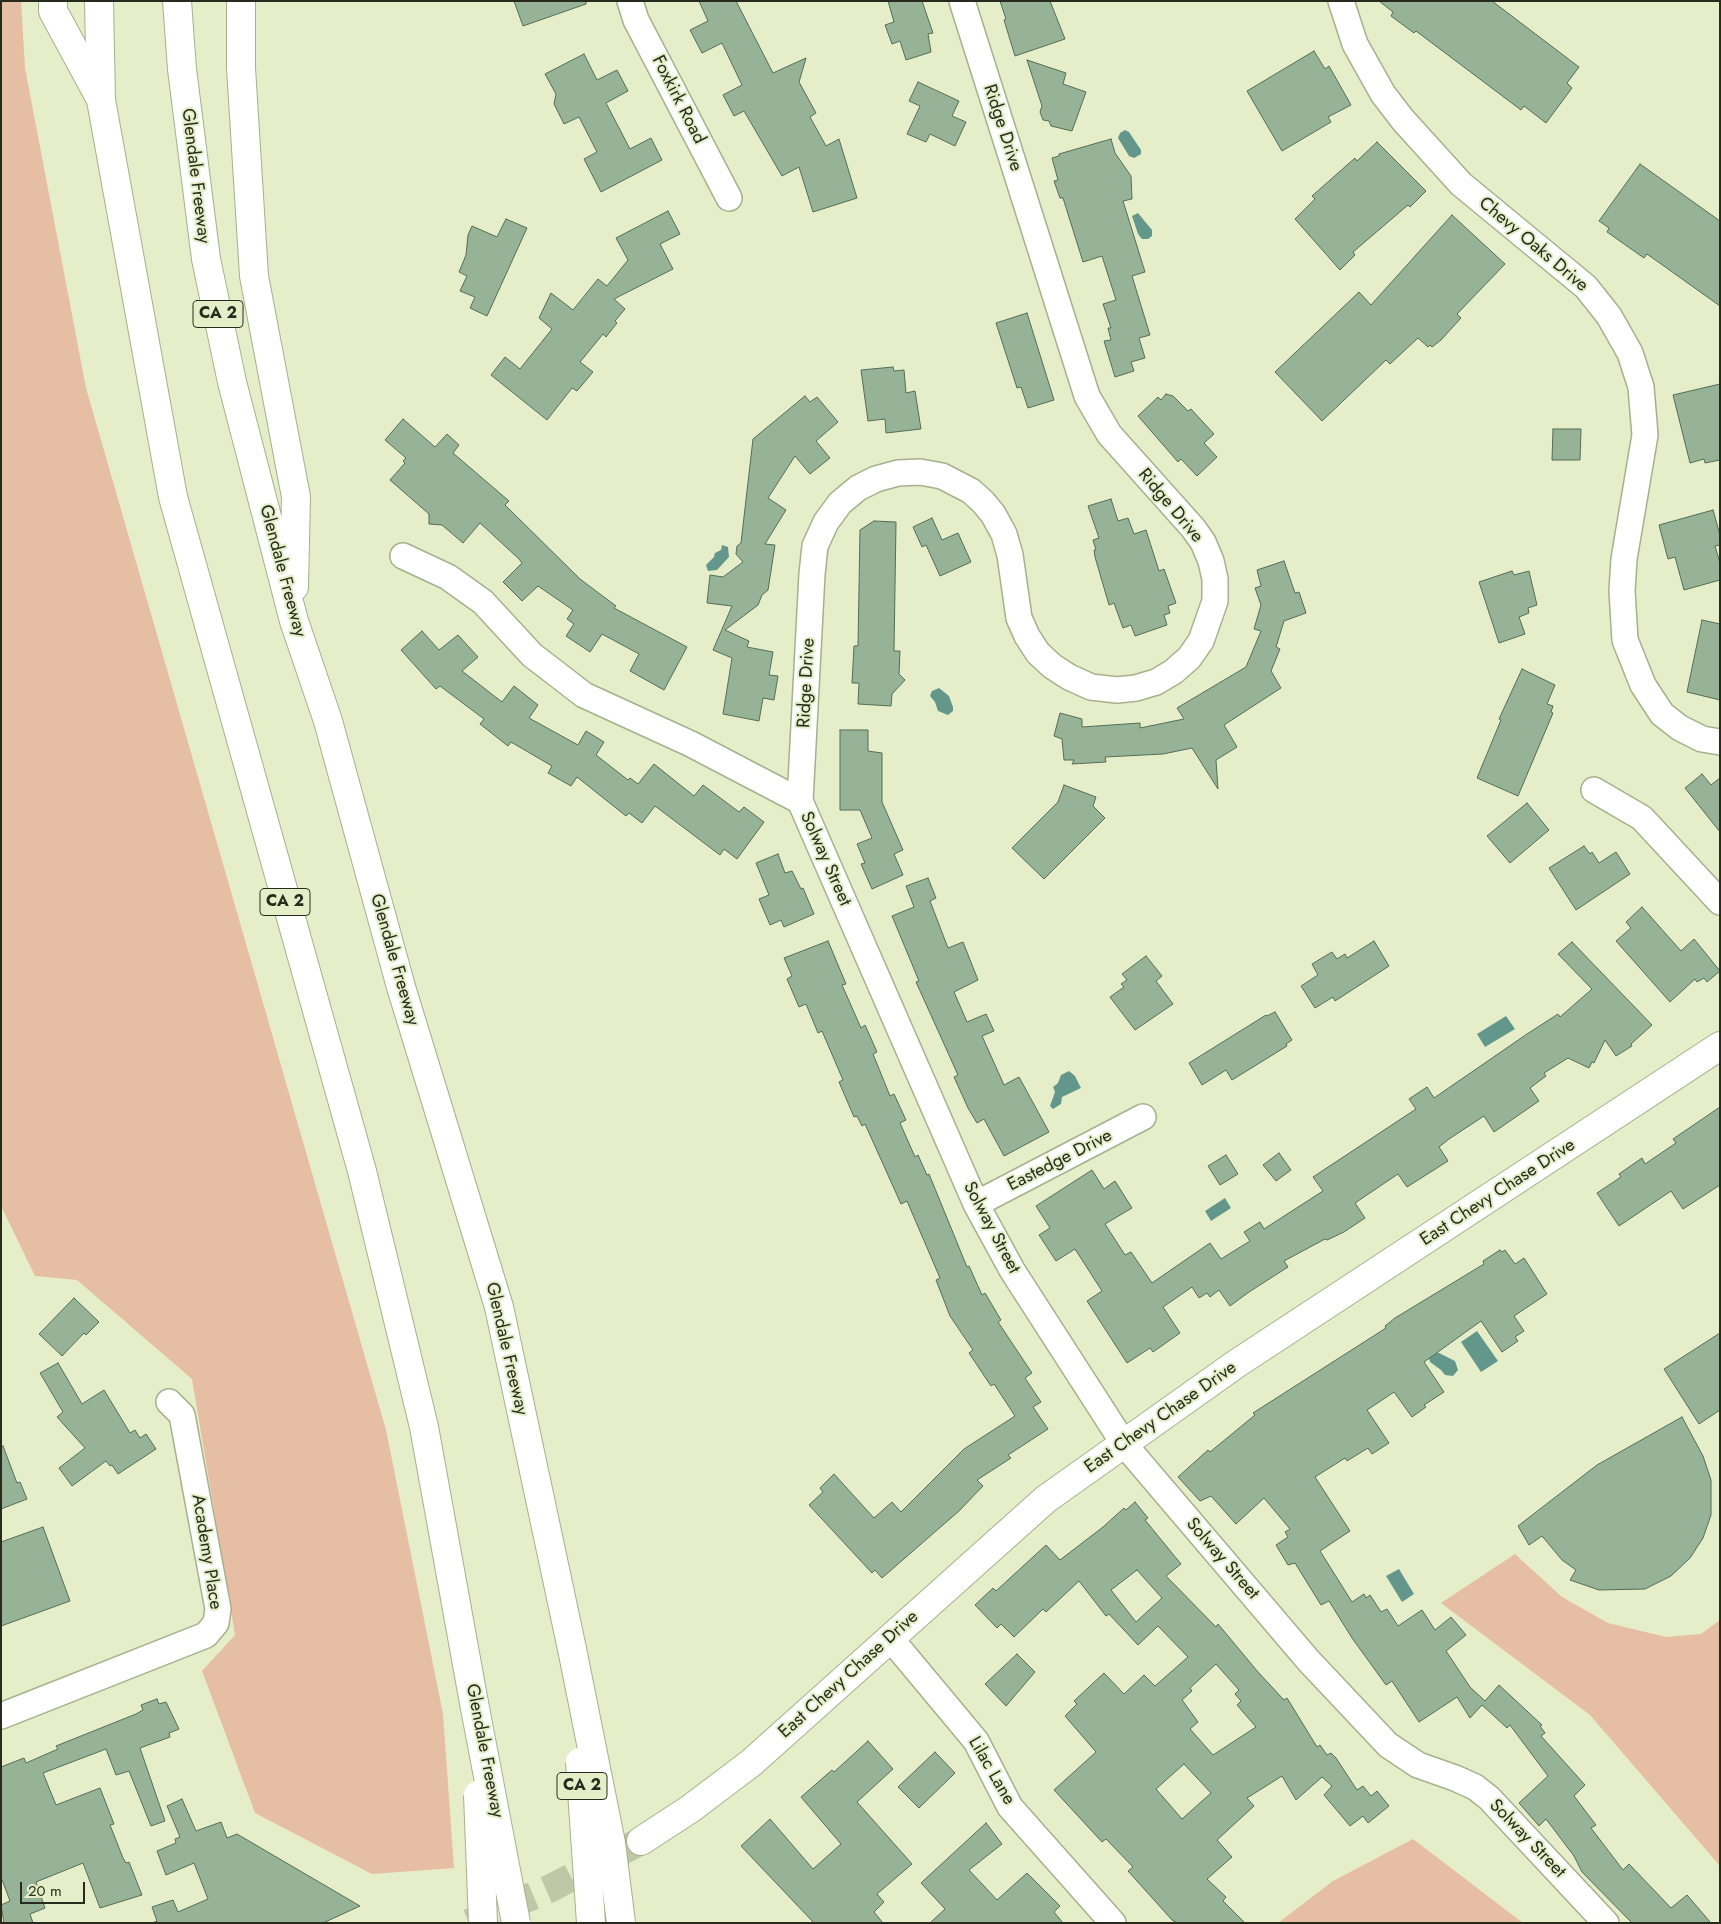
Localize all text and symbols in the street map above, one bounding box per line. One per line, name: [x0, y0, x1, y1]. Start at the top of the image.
street label: Foxkirk Road: [646, 52, 710, 148]
street label: Ridge Drive: [978, 82, 1026, 174]
street label: Glendale Freeway: [176, 107, 214, 245]
street label: Chevy Oaks Drive: [1474, 193, 1592, 297]
road number: CA 2: [193, 300, 243, 328]
street label: Ridge Drive: [1133, 465, 1207, 547]
street label: Glendale Freeway: [254, 502, 310, 640]
street label: Ridge Drive: [794, 638, 820, 728]
street label: Solway Street: [795, 809, 855, 909]
road number: CA 2: [260, 889, 310, 916]
street label: Glendale Freeway: [365, 892, 423, 1028]
street label: Eastedge Drive: [1004, 1125, 1116, 1197]
street label: East Chevy Chase Drive: [1416, 1135, 1580, 1251]
street label: Solway Street: [958, 1178, 1024, 1278]
street label: Glendale Freeway: [480, 1280, 532, 1418]
street label: East Chevy Chase Drive: [1081, 1357, 1241, 1479]
street label: Academy Place: [186, 1493, 226, 1611]
street label: Solway Street: [1181, 1514, 1263, 1604]
street label: East Chevy Chase Drive: [775, 1607, 923, 1743]
street label: Glendale Freeway: [460, 1682, 508, 1820]
street label: Lilac Lane: [963, 1733, 1019, 1809]
road number: CA 2: [557, 1772, 607, 1800]
street label: Solway Street: [1484, 1795, 1570, 1883]
scale bar: [22, 1872, 88, 1904]
text: 20 m: [28, 1880, 62, 1902]

